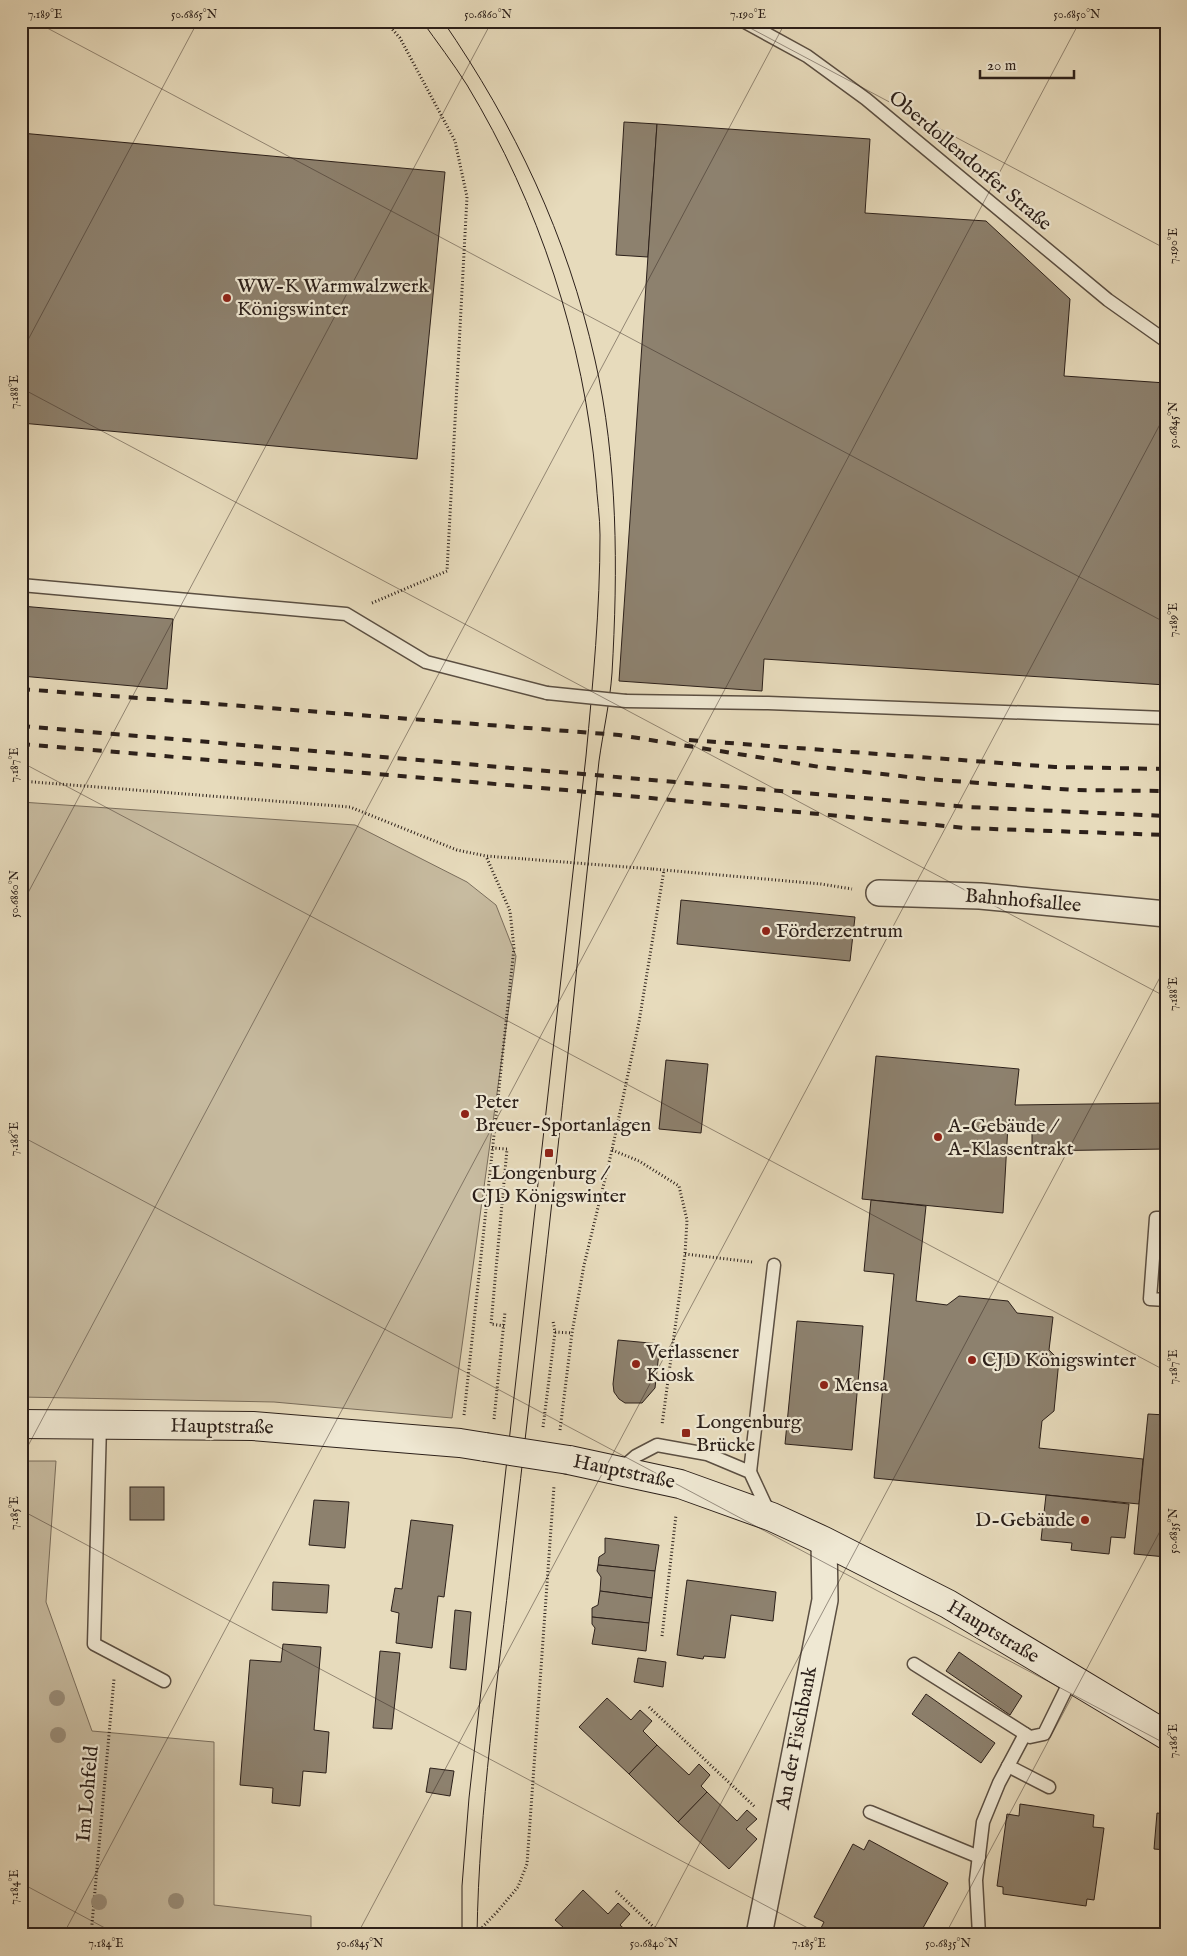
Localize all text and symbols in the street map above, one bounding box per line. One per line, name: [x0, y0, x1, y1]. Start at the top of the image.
text: 7.189°E: [28, 7, 62, 22]
text: 50.6865°N: [171, 7, 218, 22]
text: 50.6860°N: [464, 7, 512, 22]
text: 7.190°E: [730, 7, 766, 22]
text: 50.6850°N: [1054, 7, 1101, 22]
scale bar: [980, 48, 1073, 80]
text: 20 m: [987, 56, 1017, 75]
street label: Oberdollendorfer Straße: [883, 85, 1057, 237]
text: 7.190°E: [1166, 228, 1181, 264]
place label: WW-K Warmwalzwerk Königswinter: [237, 274, 429, 322]
marker: WW-K Warmwalzwerk Königswinter: [221, 292, 233, 304]
text: 7.188°E: [7, 375, 22, 409]
text: 50.6845°N: [1166, 401, 1181, 448]
text: 7.189°E: [1166, 603, 1181, 637]
text: 7.187°E: [7, 747, 22, 783]
text: 50.6860°N: [7, 870, 22, 918]
street label: Bahnhofsallee: [964, 883, 1082, 919]
place label: Förderzentrum: [776, 919, 903, 944]
marker: Förderzentrum: [760, 925, 772, 937]
text: 7.188°E: [1166, 977, 1181, 1011]
place label: Peter Breuer-Sportanlagen: [475, 1090, 651, 1138]
marker: Peter Breuer-Sportanlagen: [459, 1108, 471, 1120]
place label: A-Gebäude / A-Klassentrakt: [947, 1114, 1074, 1162]
text: 7.186°E: [7, 1122, 22, 1156]
marker: A-Gebäude / A-Klassentrakt: [932, 1131, 944, 1143]
marker: Longenburg / CJD Königswinter: [543, 1147, 555, 1159]
place label: Longenburg / CJD Königswinter: [472, 1161, 627, 1209]
place label: Verlassener Kiosk: [645, 1340, 740, 1388]
place label: CJD Königswinter: [982, 1348, 1137, 1373]
text: 7.187°E: [1166, 1349, 1181, 1385]
marker: CJD Königswinter: [966, 1354, 978, 1366]
marker: Verlassener Kiosk: [630, 1358, 642, 1370]
place label: Mensa: [834, 1373, 888, 1398]
marker: Mensa: [818, 1379, 830, 1391]
place label: Longenburg Brücke: [696, 1410, 803, 1458]
street label: Hauptstraße: [170, 1414, 274, 1440]
marker: Longenburg Brücke: [680, 1427, 692, 1439]
street label: Hauptstraße: [571, 1449, 677, 1495]
text: 7.185°E: [7, 1496, 22, 1530]
place label: D-Gebäude: [975, 1508, 1075, 1533]
text: 50.6835°N: [1166, 1508, 1181, 1554]
marker: D-Gebäude: [1079, 1514, 1091, 1526]
street label: Hauptstraße: [942, 1595, 1044, 1669]
street label: An der Fischbank: [771, 1664, 823, 1813]
text: 7.186°E: [1166, 1724, 1181, 1758]
street label: Im Lohfeld: [71, 1744, 105, 1843]
text: 7.184°E: [7, 1869, 22, 1905]
text: 7.184°E: [88, 1936, 124, 1951]
text: 50.6845°N: [337, 1936, 384, 1951]
text: 50.6840°N: [630, 1936, 679, 1951]
text: 7.185°E: [792, 1936, 826, 1951]
text: 50.6835°N: [925, 1936, 971, 1951]

